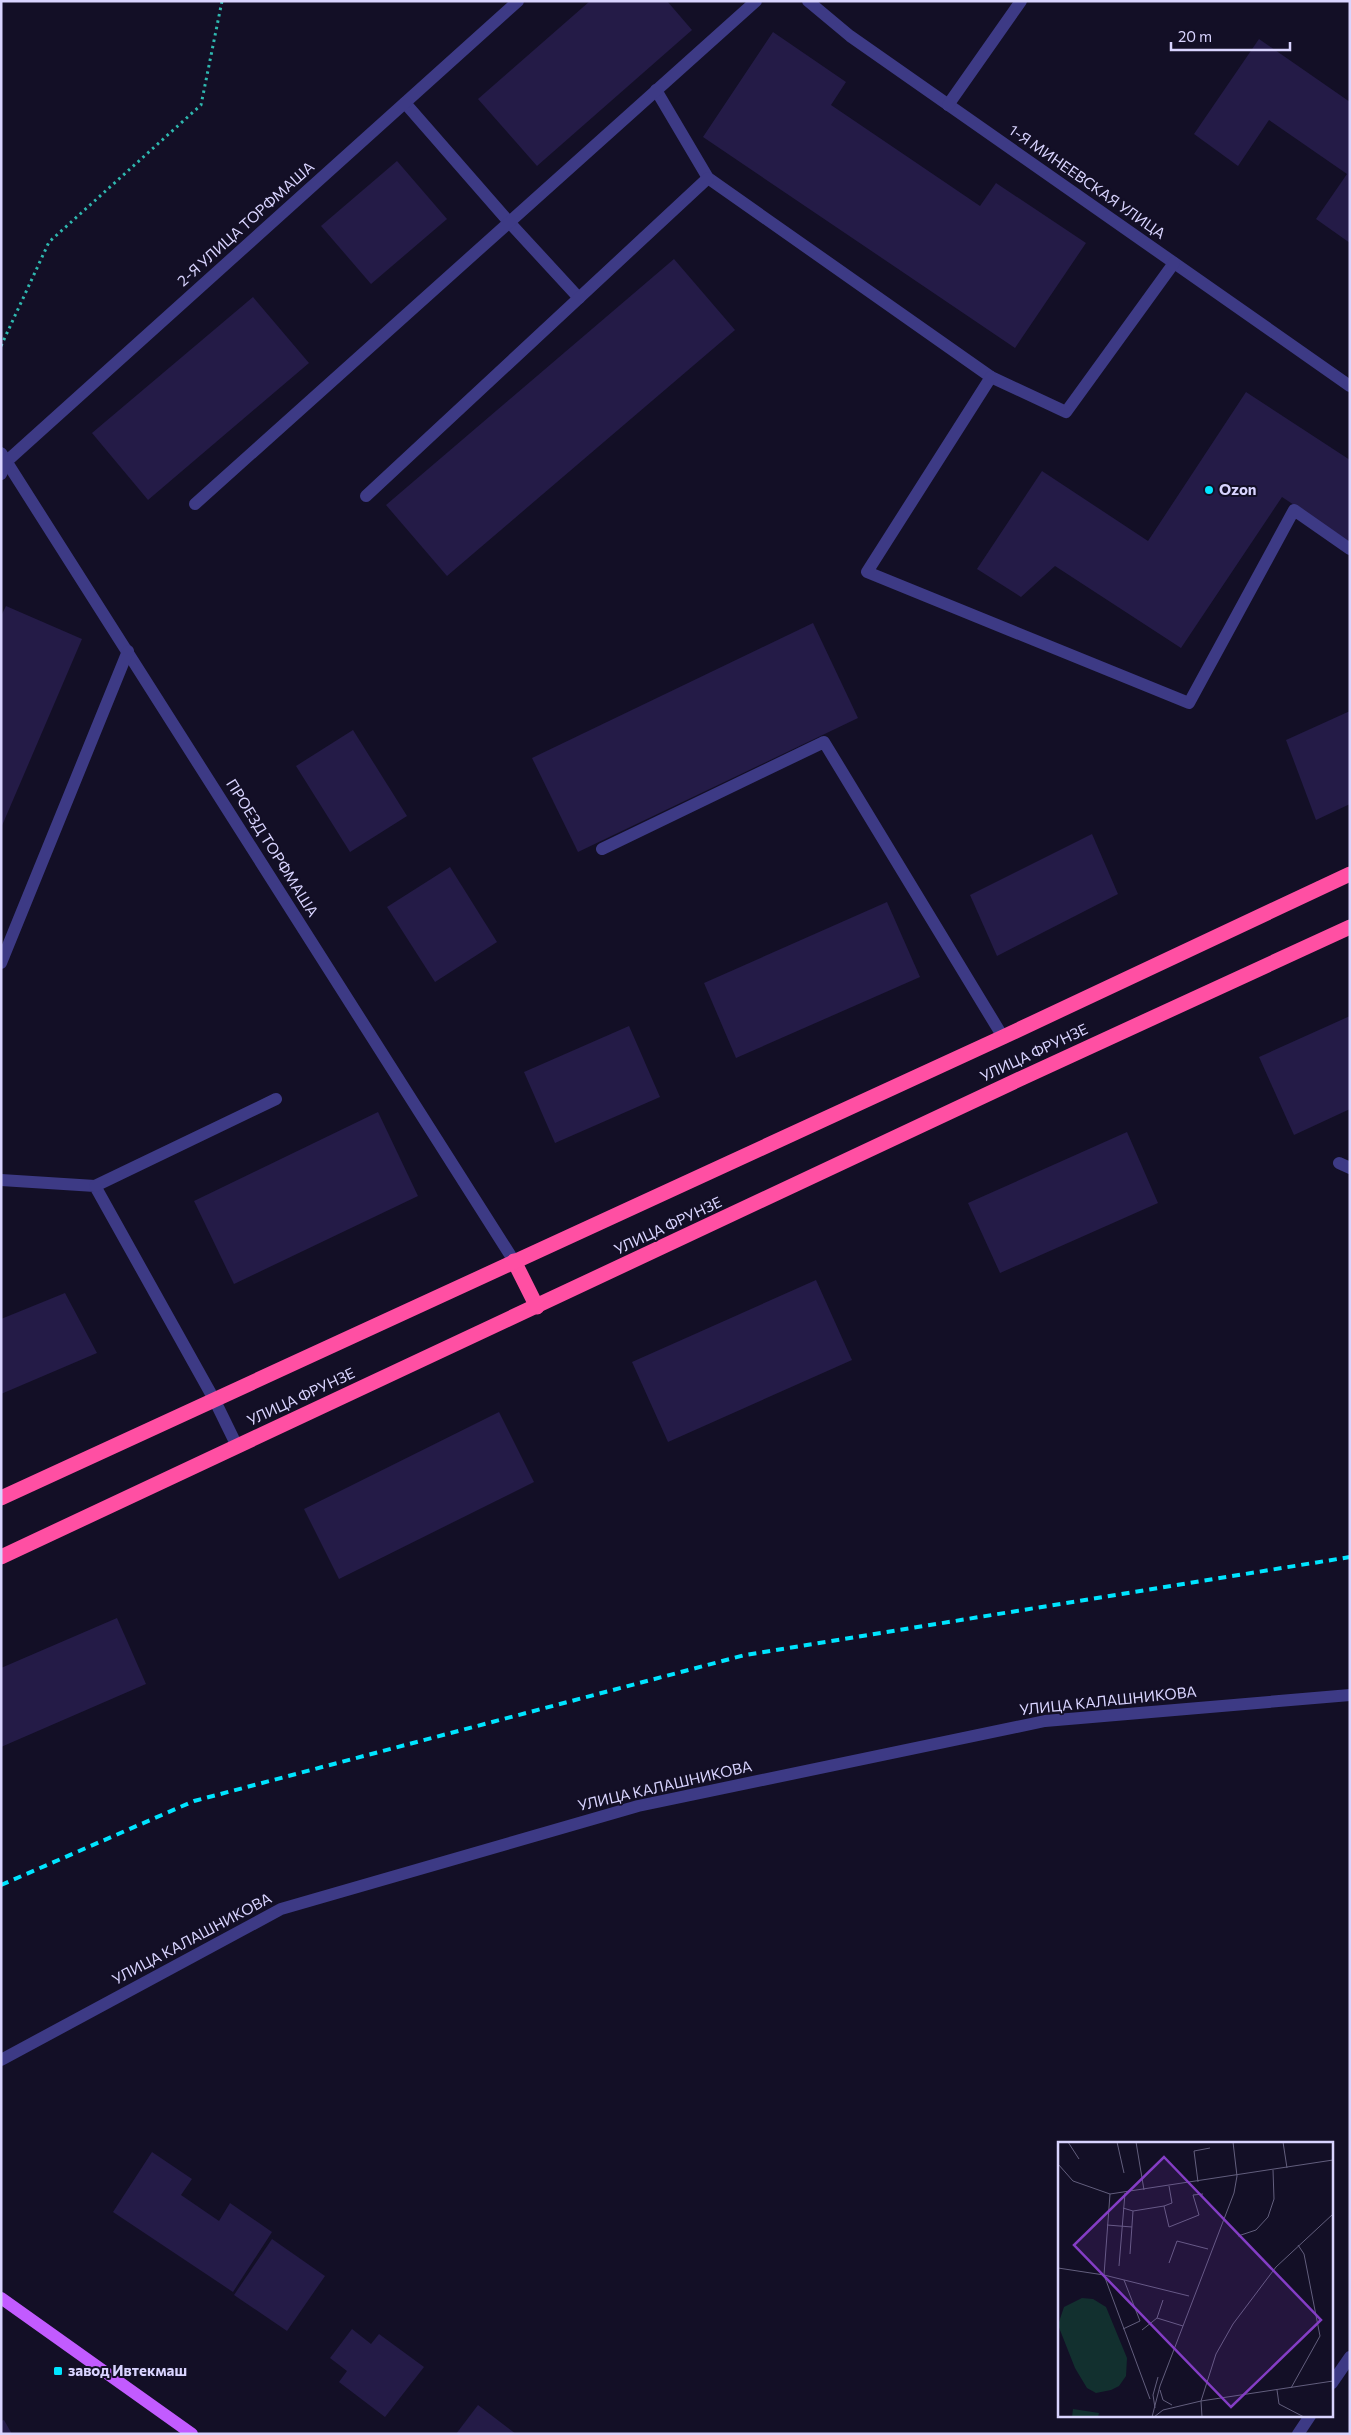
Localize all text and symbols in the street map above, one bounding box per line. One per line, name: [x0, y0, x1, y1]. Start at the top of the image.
scale bar: [1171, 20, 1290, 52]
text: 20 m: [1178, 27, 1212, 45]
street label: 1-Я МИНЕЕВСКАЯ УЛИЦА: [1006, 120, 1169, 242]
street label: 2-Я УЛИЦА ТОРФМАША: [173, 157, 317, 289]
place label: Ozon: [1219, 480, 1257, 498]
marker: Ozon: [1203, 484, 1215, 496]
street label: ПРОЕЗД ТОРФМАША: [223, 775, 323, 920]
street label: УЛИЦА ФРУНЗЕ: [977, 1019, 1090, 1085]
street label: УЛИЦА ФРУНЗЕ: [611, 1192, 724, 1258]
street label: УЛИЦА ФРУНЗЕ: [244, 1363, 357, 1429]
street label: УЛИЦА КАЛАШНИКОВА: [1018, 1682, 1197, 1718]
street label: УЛИЦА КАЛАШНИКОВА: [576, 1756, 754, 1814]
street label: УЛИЦА КАЛАШНИКОВА: [109, 1888, 274, 1988]
inset map: [1058, 2142, 1334, 2418]
place label: завод Ивтекмаш: [68, 2361, 187, 2379]
marker: завод Ивтекмаш: [52, 2365, 64, 2377]

